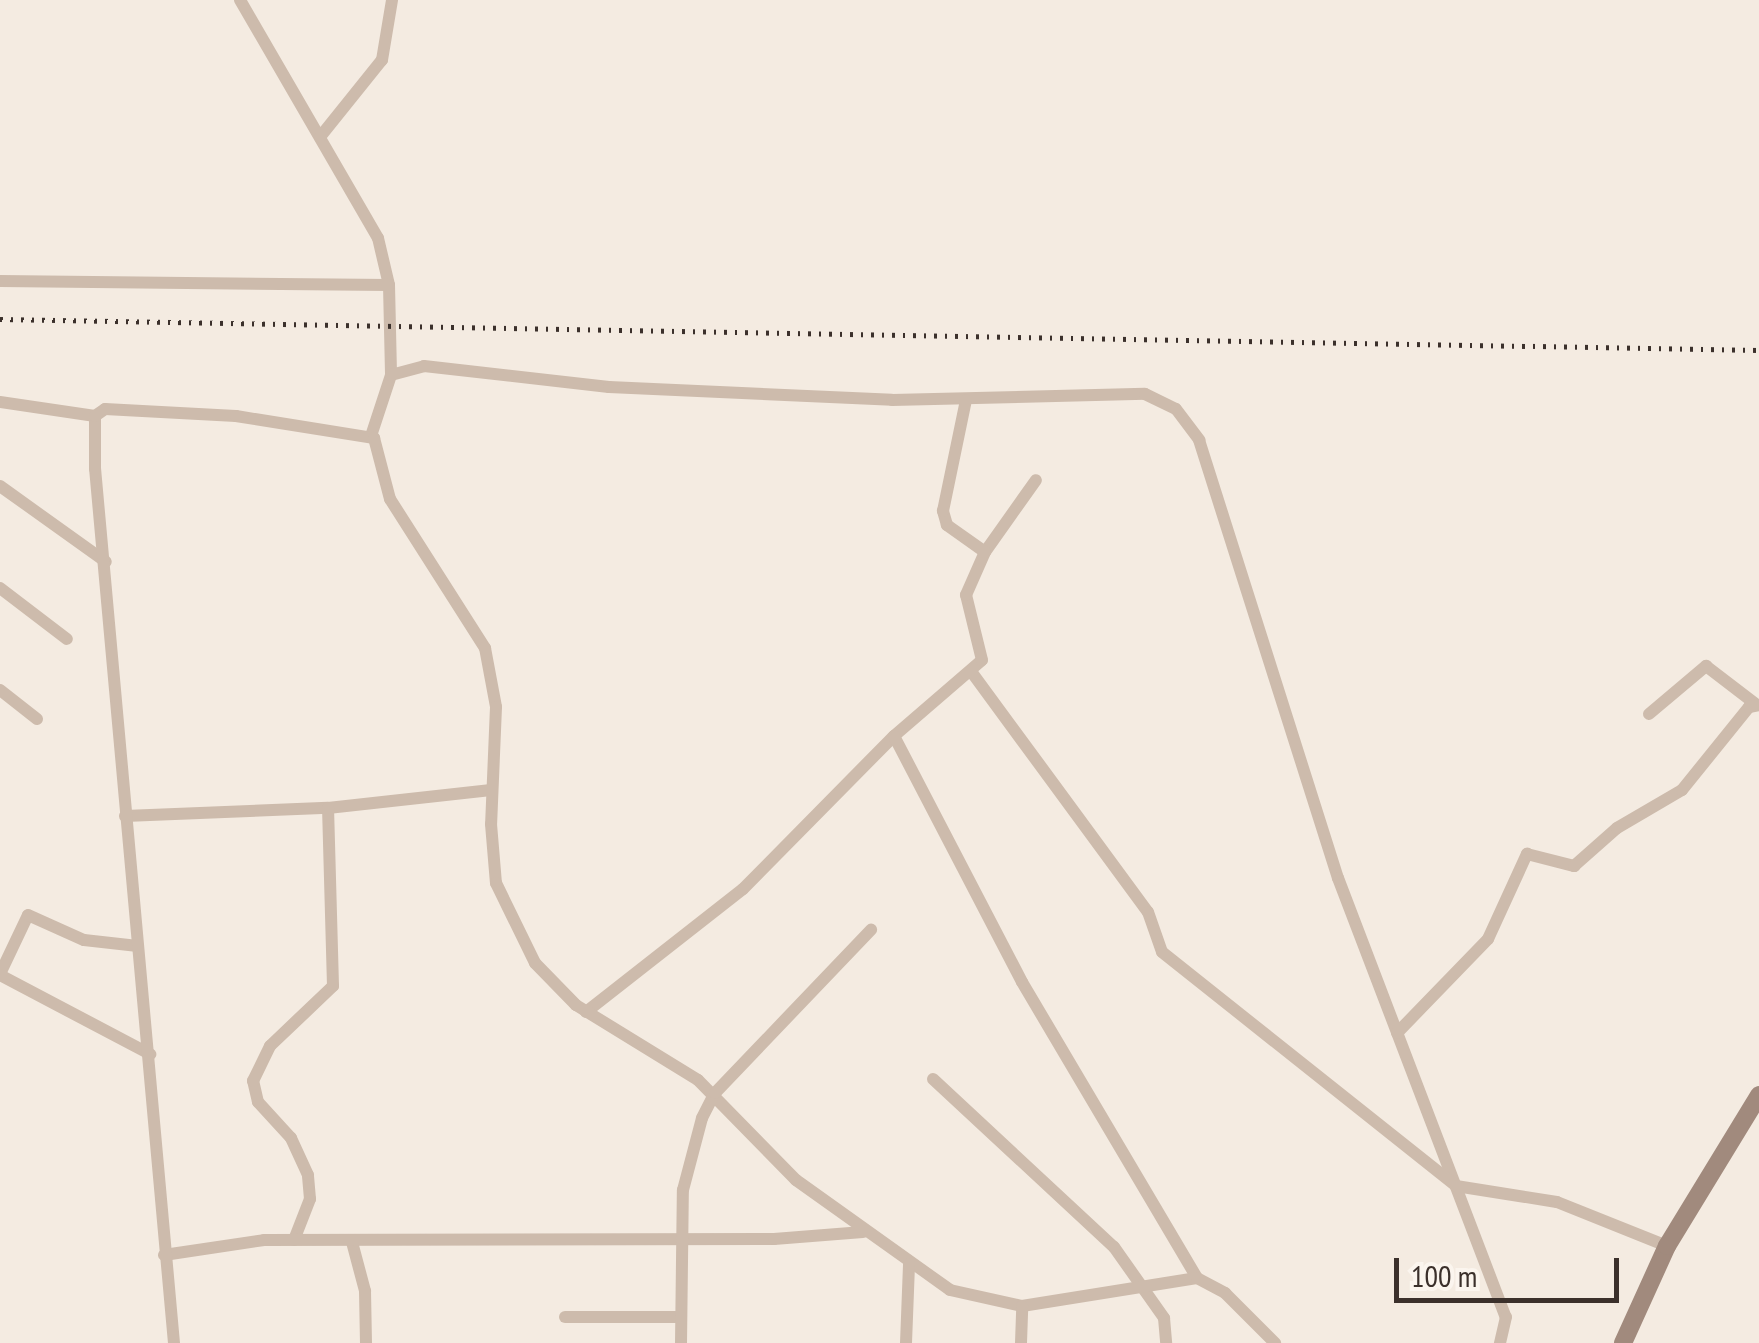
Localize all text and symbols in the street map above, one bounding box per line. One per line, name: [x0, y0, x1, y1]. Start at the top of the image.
scale bar: [1399, 1238, 1624, 1300]
text: 100 m: [1411, 1256, 1477, 1295]

